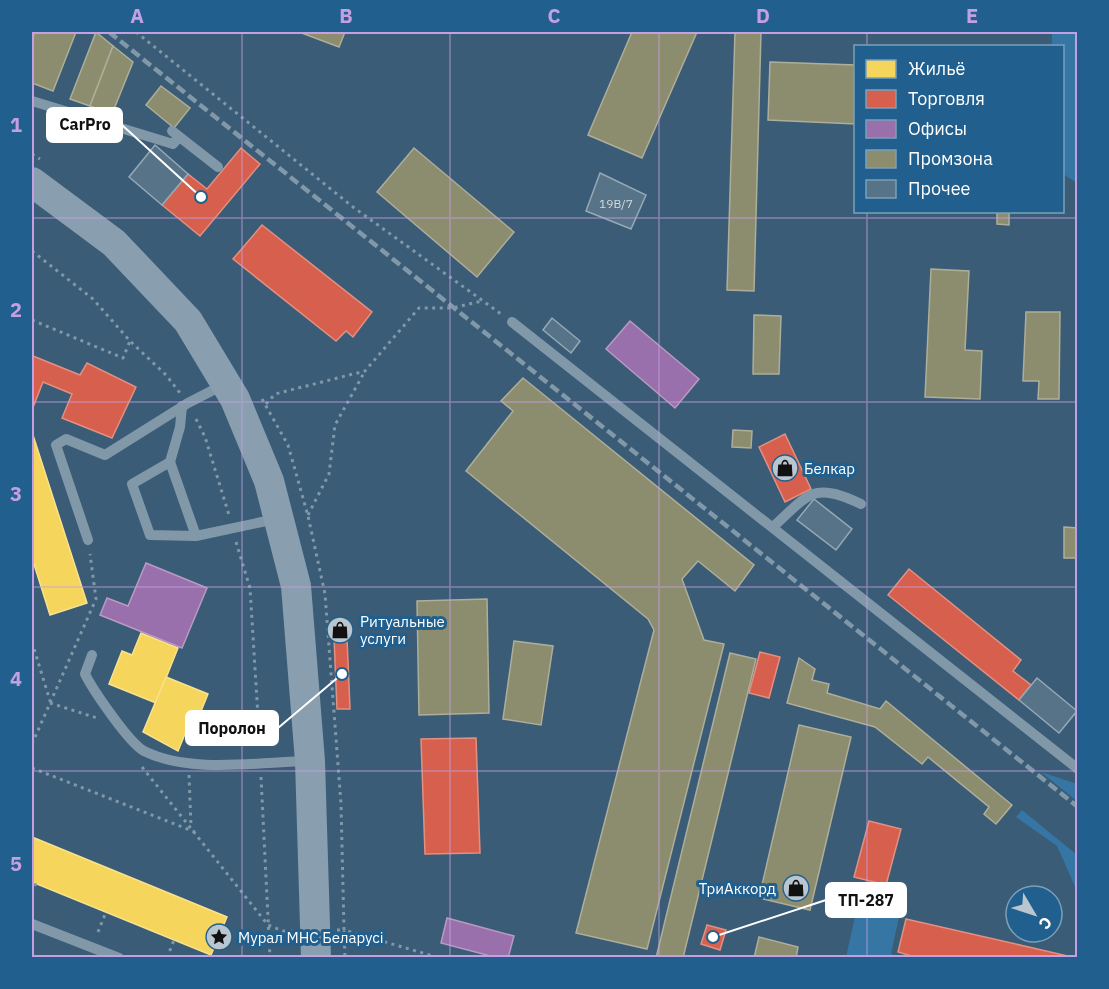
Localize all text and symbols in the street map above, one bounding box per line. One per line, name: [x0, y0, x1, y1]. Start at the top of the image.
text: A: [130, 2, 144, 29]
text: B: [339, 2, 353, 29]
text: C: [547, 2, 561, 29]
text: D: [756, 2, 770, 29]
text: E: [966, 2, 978, 29]
legend: [854, 45, 1064, 213]
text: Жильё: [908, 57, 966, 80]
text: Торговля: [908, 87, 985, 110]
callout: CarPro: [47, 108, 122, 142]
text: 1: [10, 111, 22, 138]
text: CarPro: [59, 114, 111, 134]
text: Офисы: [908, 117, 967, 140]
text: Промзона: [908, 147, 993, 170]
text: Прочее: [908, 177, 971, 200]
house number: 19В/7: [599, 196, 633, 211]
text: 2: [10, 296, 22, 323]
shop icon: Белкар: [770, 453, 800, 483]
place label: Белкар: [804, 459, 855, 478]
text: 3: [10, 480, 22, 507]
place label: Ритуальные услуги: [360, 612, 445, 648]
shop icon: Ритуальные услуги: [325, 615, 355, 645]
text: 4: [10, 665, 22, 692]
callout: Поролон: [186, 711, 278, 745]
text: Поролон: [198, 718, 266, 738]
text: 5: [10, 850, 22, 877]
shop icon: ТриАккорд: [781, 873, 811, 903]
place label: ТриАккорд: [699, 879, 776, 898]
callout: ТП-287: [826, 883, 906, 917]
north arrow: [1004, 884, 1064, 944]
text: ТП-287: [838, 890, 894, 910]
text: С: [1035, 913, 1057, 934]
place icon: Мурал МНС Беларусі: [204, 922, 234, 952]
place label: Мурал МНС Беларусі: [238, 928, 384, 947]

